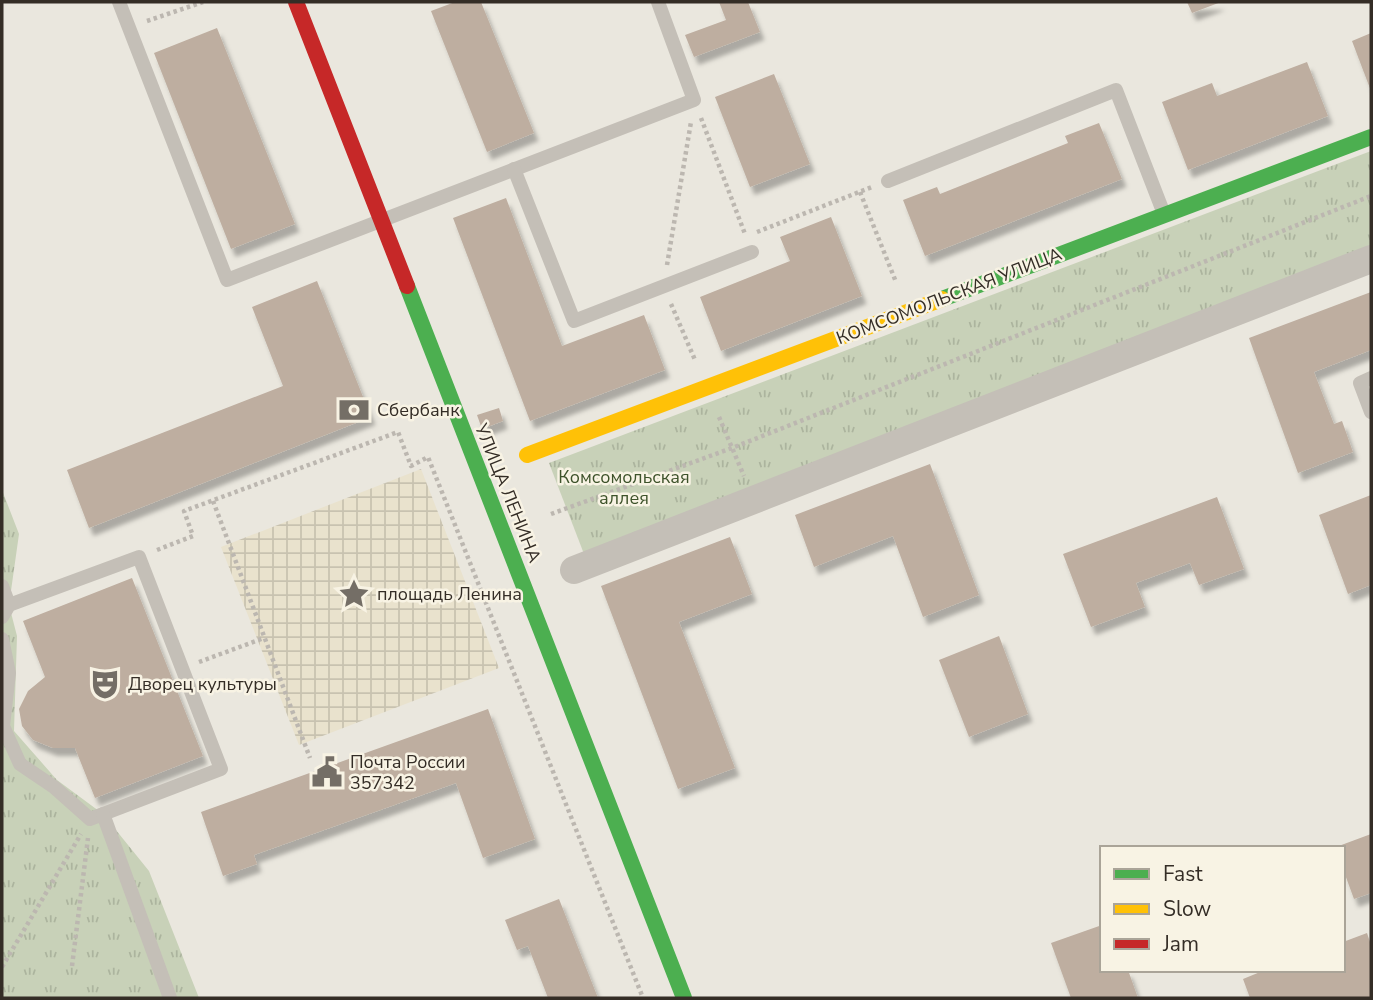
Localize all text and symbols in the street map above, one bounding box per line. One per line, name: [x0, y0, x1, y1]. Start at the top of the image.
street label: КОМСОМОЛЬСКАЯ УЛИЦА: [833, 242, 1065, 350]
bank icon: Сбербанк: [337, 393, 371, 427]
place label: Сбербанк: [377, 398, 460, 422]
street label: УЛИЦА ЛЕНИНА: [469, 419, 547, 566]
park label: Комсомольская аллея: [558, 465, 690, 510]
place icon: площадь Ленина: [337, 577, 371, 611]
place label: площадь Ленина: [377, 582, 522, 606]
theatre icon: Дворец культуры: [88, 667, 122, 701]
place label: Дворец культуры: [128, 672, 277, 696]
place label: Почта России 357342: [350, 750, 465, 795]
public building icon: Почта России 357342: [310, 755, 344, 789]
legend: [1100, 846, 1345, 972]
text: Fast: [1163, 860, 1203, 888]
text: Slow: [1163, 895, 1212, 923]
text: Jam: [1162, 930, 1199, 958]

